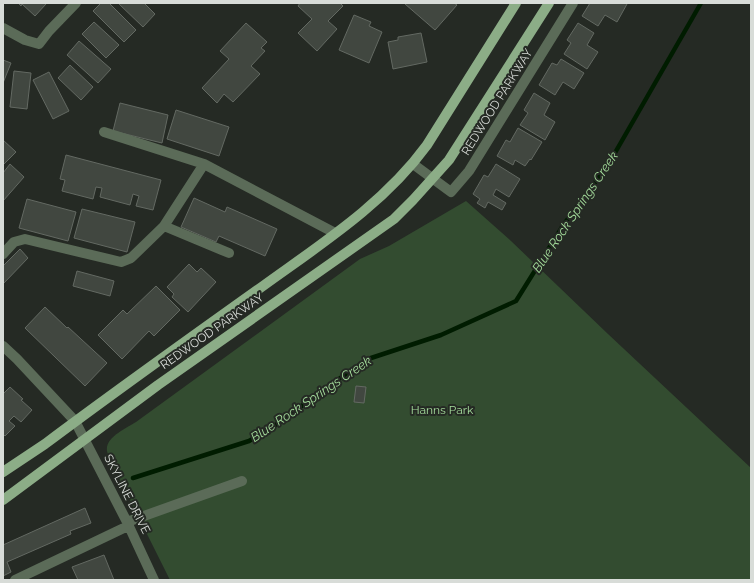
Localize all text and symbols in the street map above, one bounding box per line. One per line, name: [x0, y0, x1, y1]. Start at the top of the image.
street label: REDWOOD PARKWAY: [459, 46, 536, 158]
water label: Blue Rock Springs Creek: [529, 149, 621, 275]
street label: REDWOOD PARKWAY: [158, 290, 266, 372]
water label: Blue Rock Springs Creek: [248, 353, 374, 445]
park label: Hanns Park: [411, 403, 474, 417]
street label: SKYLINE DRIVE: [101, 452, 153, 536]

